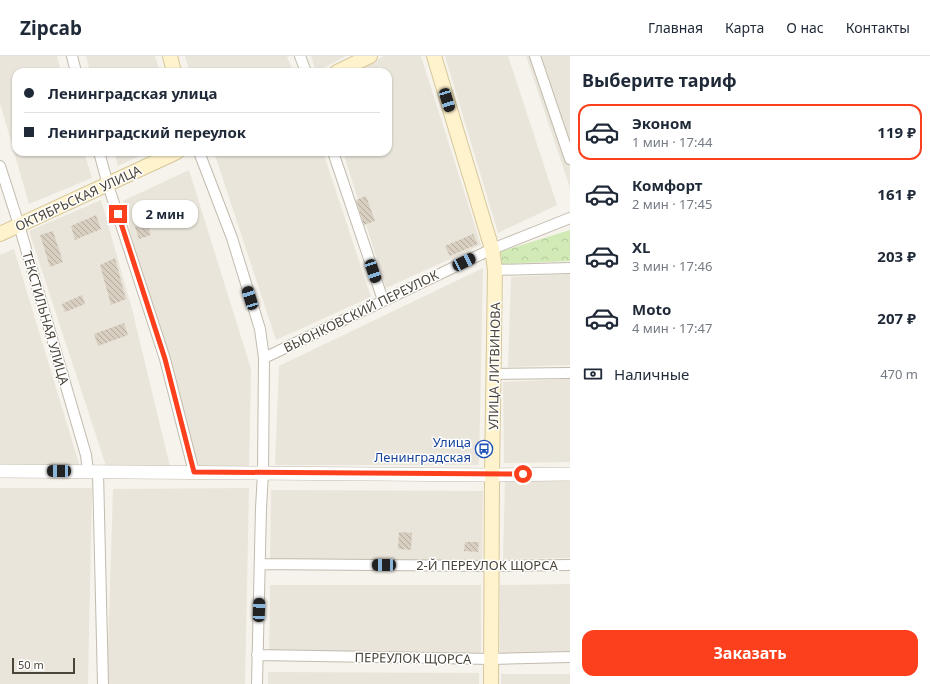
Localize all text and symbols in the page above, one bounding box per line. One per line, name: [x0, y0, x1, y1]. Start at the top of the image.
text: Zipcab: [20, 15, 82, 41]
text: Главная: [648, 18, 703, 37]
text: Карта: [725, 18, 764, 37]
text: О нас: [786, 18, 824, 37]
text: Контакты: [846, 18, 910, 37]
text: Выберите тариф: [582, 68, 737, 92]
text: Ленинградская улица: [48, 83, 217, 103]
car: [438, 87, 456, 113]
text: Эконом: [632, 113, 692, 133]
icon: car: [584, 114, 620, 150]
text: Ленинградский переулок: [48, 122, 246, 142]
text: 119 ₽: [877, 122, 916, 142]
text: 1 мин · 17:44: [632, 133, 712, 151]
street label: ОКТЯБРЬСКАЯ УЛИЦА: [12, 161, 145, 235]
text: Комфорт: [632, 175, 702, 195]
icon: car: [584, 176, 620, 212]
text: 161 ₽: [877, 184, 916, 204]
text: 2 мин · 17:45: [632, 195, 712, 213]
callout: 2 мин: [132, 200, 198, 228]
route end: [109, 205, 127, 223]
text: 2 мин: [146, 205, 185, 223]
text: XL: [632, 237, 650, 257]
icon: car: [584, 238, 620, 274]
text: 203 ₽: [877, 246, 916, 266]
street label: ТЕКСТИЛЬНАЯ УЛИЦА: [18, 249, 74, 387]
car: [451, 251, 477, 273]
text: 3 мин · 17:46: [632, 257, 712, 275]
car: [363, 258, 383, 284]
street label: ВЬЮНКОВСКИЙ ПЕРЕУЛОК: [280, 266, 442, 356]
car: [241, 285, 259, 311]
text: Moto: [632, 299, 671, 319]
icon: car: [584, 300, 620, 336]
street label: УЛИЦА ЛИТВИНОВА: [484, 301, 504, 430]
text: 207 ₽: [877, 308, 916, 328]
text: 4 мин · 17:47: [632, 319, 712, 337]
icon: cash: [582, 363, 604, 385]
text: Наличные: [614, 364, 689, 384]
text: 470 m: [880, 365, 918, 383]
place label: Улица Ленинградская: [374, 433, 471, 466]
bus stop icon: Улица Ленинградская: [474, 439, 494, 459]
car: [47, 465, 71, 477]
route start: [514, 465, 532, 483]
street label: 2-Й ПЕРЕУЛОК ЩОРСА: [416, 556, 559, 574]
car: [372, 559, 396, 571]
car: [253, 598, 265, 622]
button: Заказать: [582, 630, 918, 676]
street label: ПЕРЕУЛОК ЩОРСА: [354, 648, 472, 668]
scale bar: [12, 656, 75, 675]
text: 50 m: [18, 657, 44, 672]

